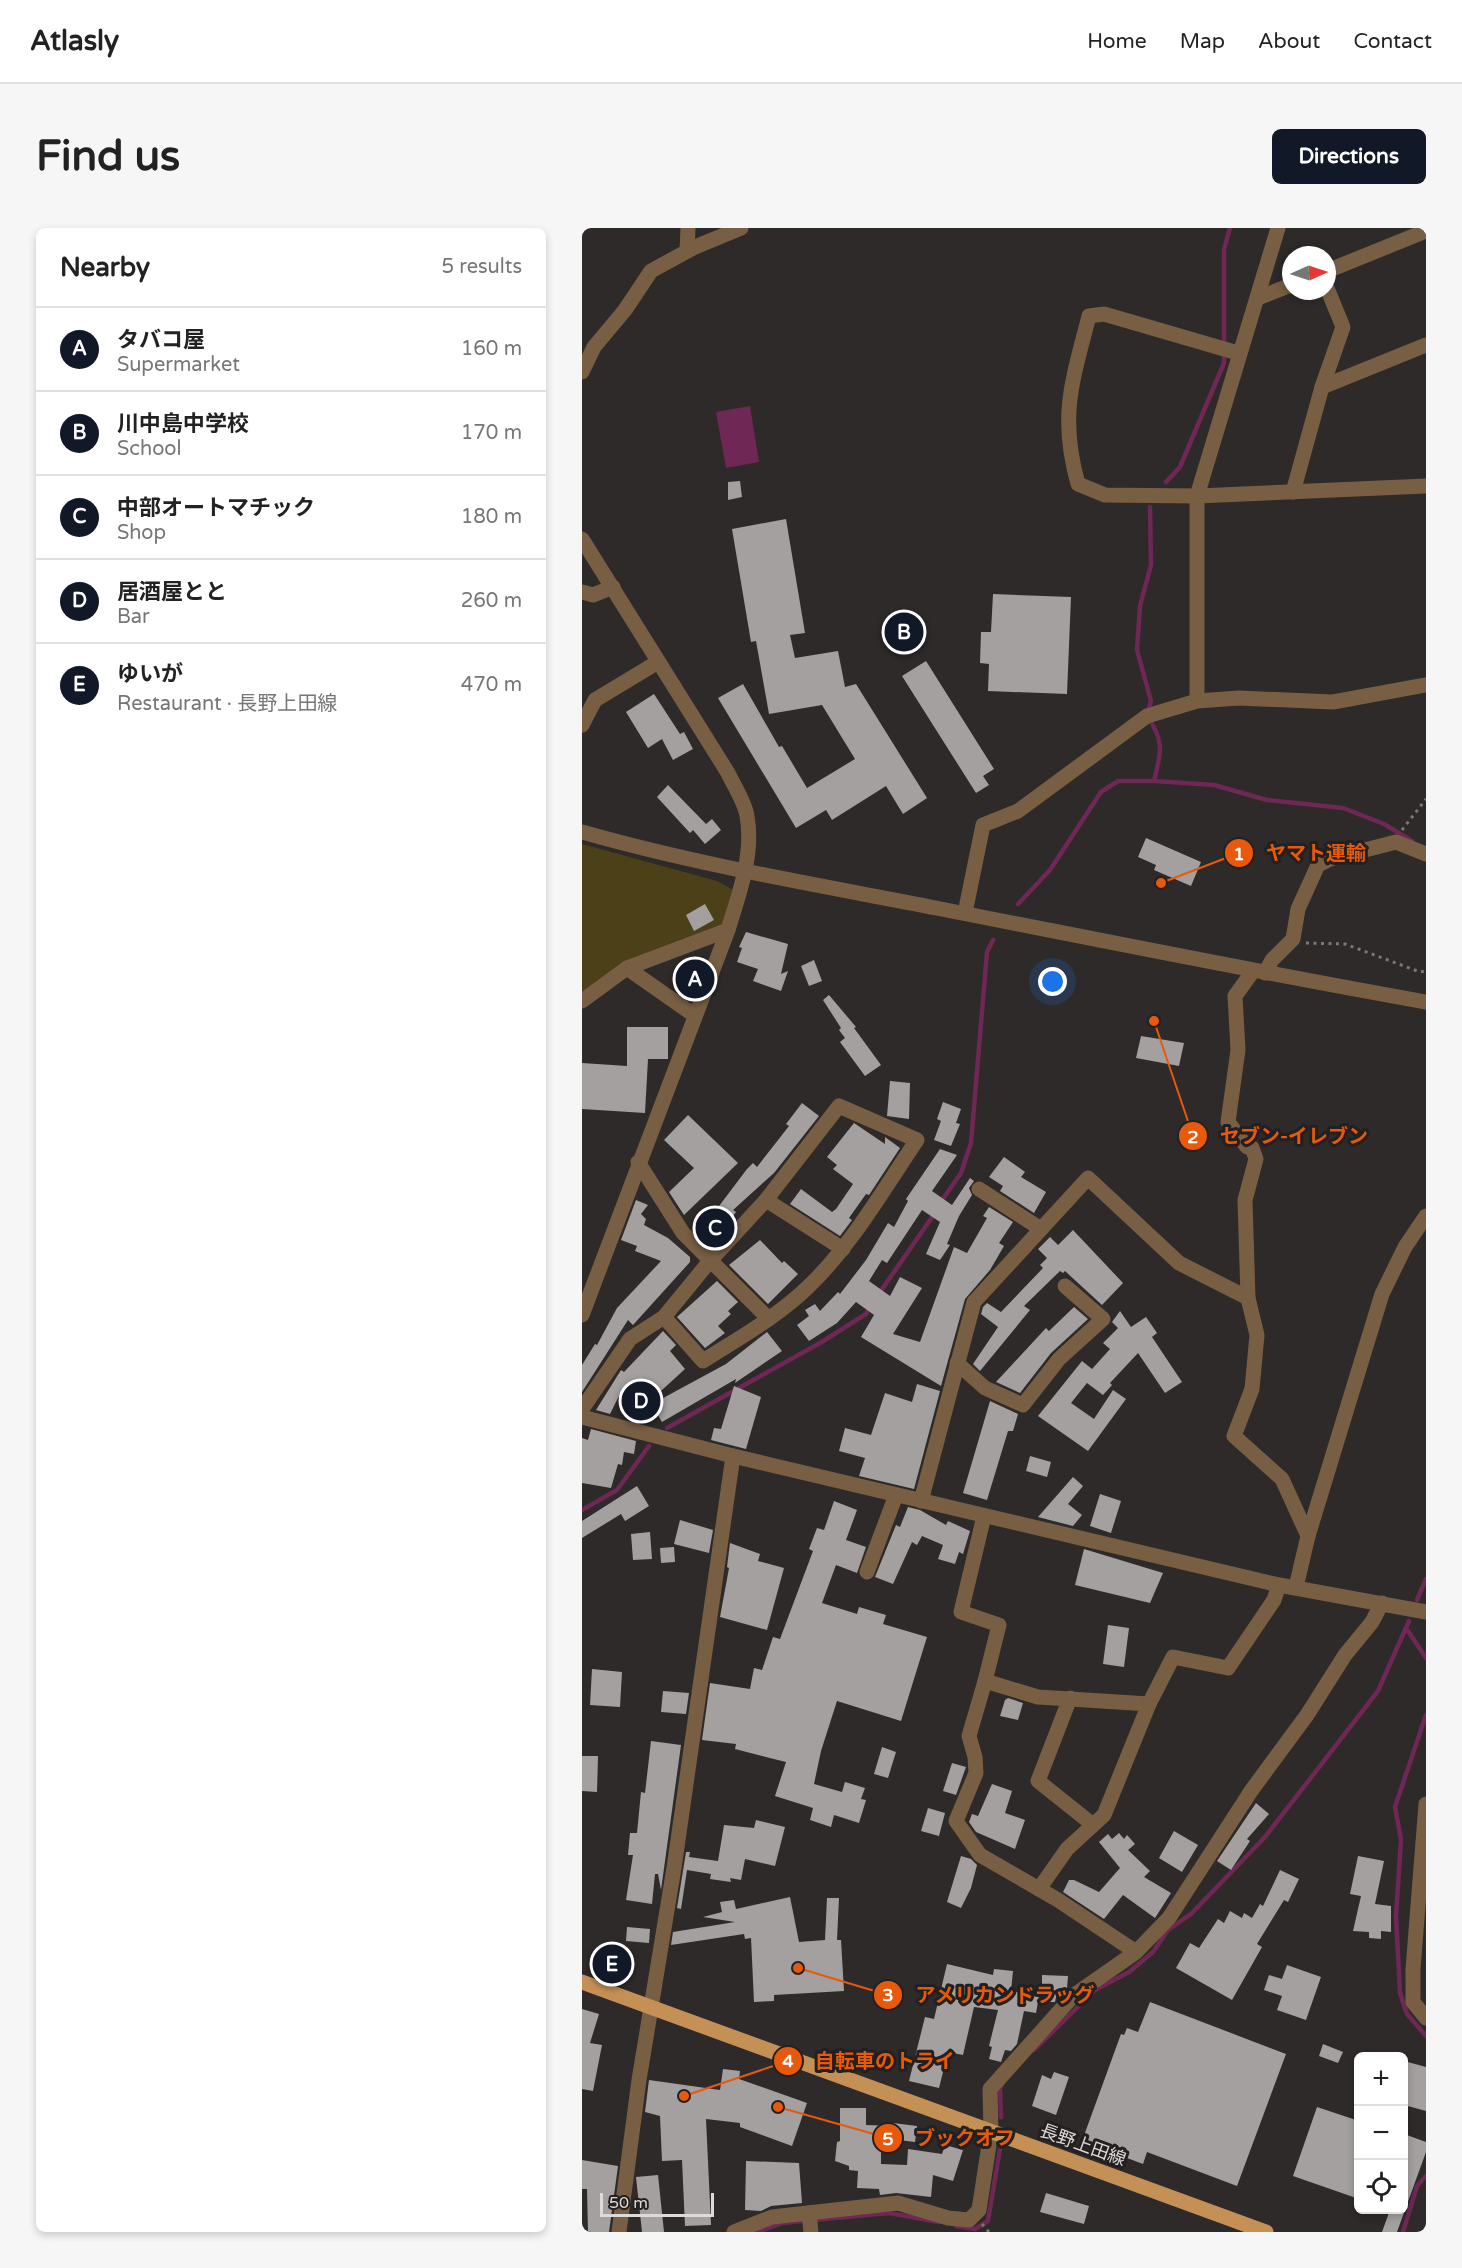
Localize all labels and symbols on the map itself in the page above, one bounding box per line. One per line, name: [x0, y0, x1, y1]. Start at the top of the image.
north arrow: [1282, 246, 1336, 300]
pin: B: [884, 610, 924, 654]
callout: ヤマト運輸: [1224, 834, 1378, 872]
text: ヤマト運輸: [1266, 842, 1366, 866]
text: 1: [1233, 843, 1245, 865]
pin: A: [676, 956, 714, 1002]
your location: [1038, 967, 1067, 996]
callout: セブン-イレブン: [1178, 1117, 1380, 1155]
text: セブン-イレブン: [1220, 1125, 1368, 1149]
text: 2: [1187, 1126, 1199, 1148]
pin: C: [696, 1206, 734, 1250]
pin: D: [622, 1378, 660, 1424]
pin: E: [592, 1942, 632, 1986]
callout: アメリカンドラッグ: [873, 1976, 1107, 2014]
text: 3: [882, 1984, 894, 2006]
text: アメリカンドラッグ: [916, 1984, 1095, 2008]
callout: 自転車のトライ: [773, 2042, 967, 2080]
text: 4: [782, 2050, 794, 2072]
text: 自転車のトライ: [815, 2050, 955, 2074]
callout: ブックオフ: [873, 2119, 1027, 2157]
street label: 長野上田線: [1037, 2119, 1129, 2171]
text: ブックオフ: [915, 2127, 1015, 2151]
text: 5: [882, 2128, 894, 2150]
scale bar: [600, 2190, 714, 2218]

